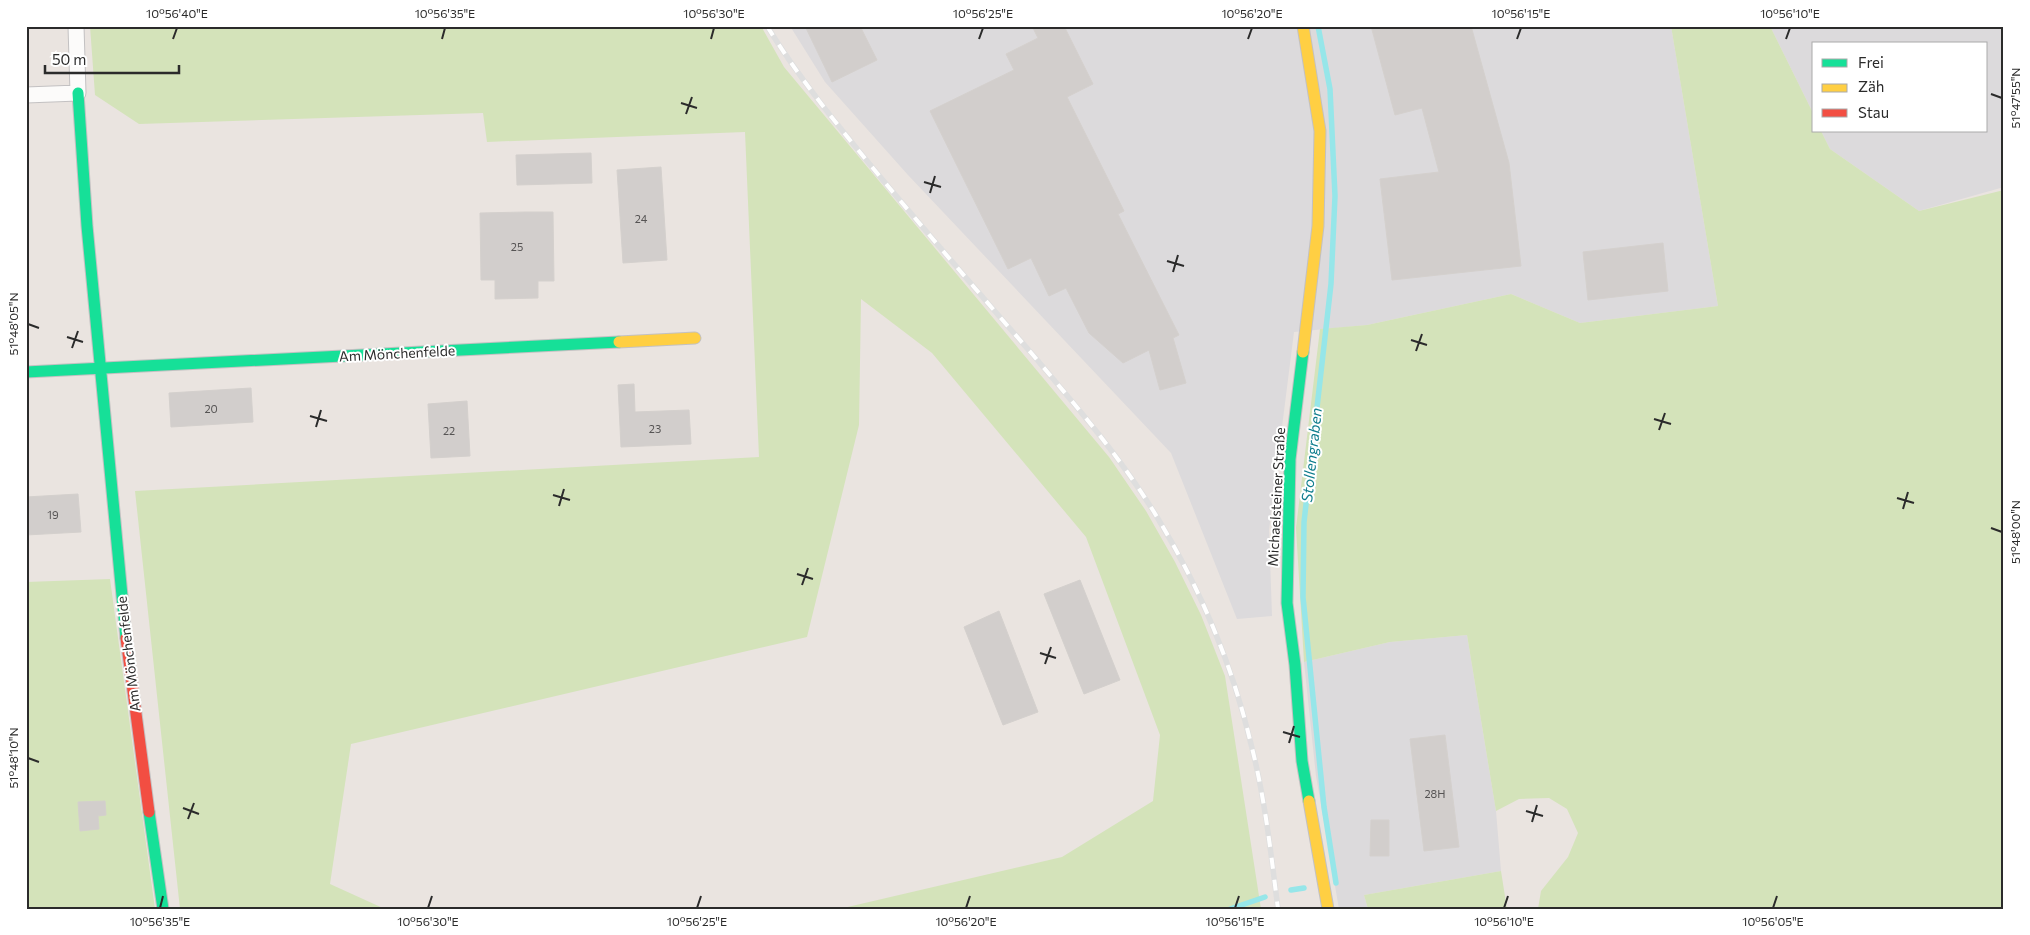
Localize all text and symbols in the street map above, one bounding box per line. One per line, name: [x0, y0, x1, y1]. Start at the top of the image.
text: 10°56'40"E: [146, 6, 208, 20]
text: 10°56'35"E: [415, 6, 475, 20]
text: 10°56'30"E: [683, 6, 745, 20]
text: 10°56'25"E: [953, 6, 1013, 20]
text: 10°56'20"E: [1221, 6, 1283, 20]
text: 10°56'15"E: [1492, 6, 1550, 20]
text: 10°56'10"E: [1760, 6, 1820, 20]
scale bar: [45, 42, 179, 74]
legend: [1812, 42, 1988, 132]
text: 50 m: [52, 50, 86, 68]
text: Frei: [1858, 53, 1884, 71]
text: 51°47'55"N: [2008, 68, 2022, 128]
text: Zäh: [1858, 77, 1884, 95]
text: Stau: [1858, 103, 1889, 121]
house number: 24: [635, 212, 648, 225]
house number: 25: [511, 240, 523, 253]
text: 51°48'05"N: [6, 293, 20, 355]
street label: Am Mönchenfelde: [339, 341, 455, 365]
house number: 20: [204, 402, 218, 415]
water label: Stollengraben: [1297, 407, 1325, 503]
house number: 23: [649, 422, 661, 435]
house number: 22: [443, 424, 455, 437]
street label: Michaelsteiner Straße: [1264, 427, 1288, 567]
text: 51°48'00"N: [2008, 500, 2022, 564]
house number: 19: [47, 508, 59, 521]
street label: Am Mönchenfelde: [112, 595, 144, 713]
text: 51°48'10"N: [6, 727, 20, 789]
house number: 28H: [1425, 787, 1446, 800]
text: 10°56'35"E: [130, 914, 190, 928]
text: 10°56'30"E: [397, 914, 459, 928]
text: 10°56'25"E: [667, 914, 727, 928]
text: 10°56'20"E: [935, 914, 997, 928]
text: 10°56'15"E: [1206, 914, 1264, 928]
text: 10°56'10"E: [1474, 914, 1534, 928]
text: 10°56'05"E: [1742, 914, 1804, 928]

